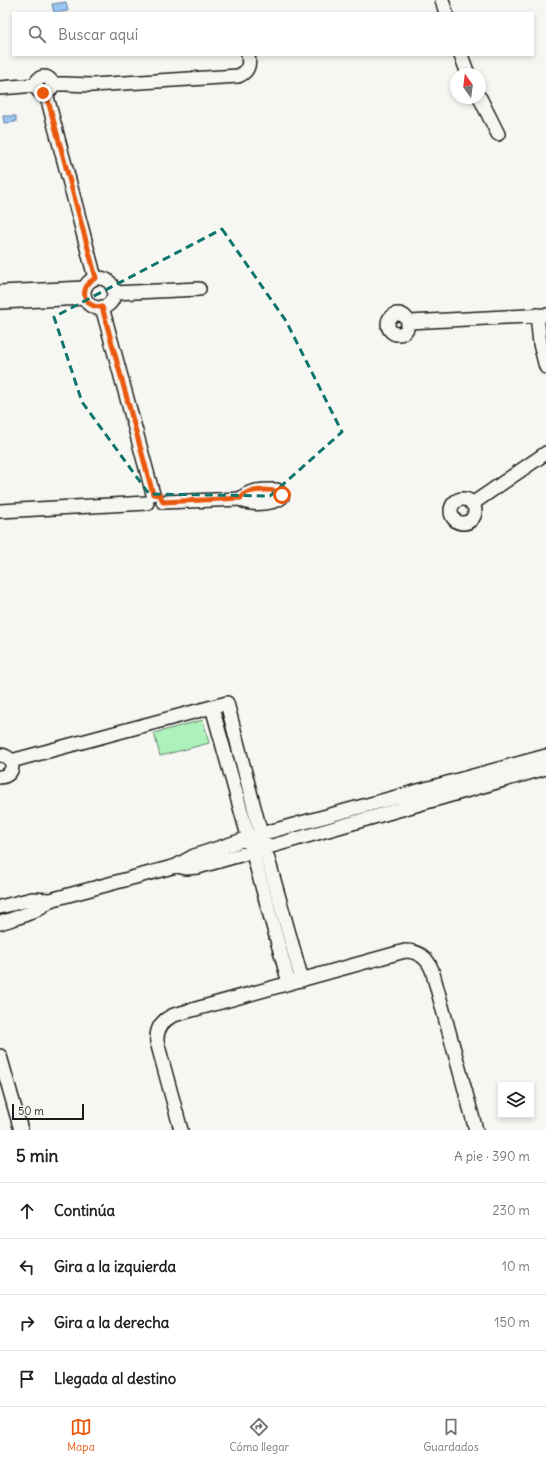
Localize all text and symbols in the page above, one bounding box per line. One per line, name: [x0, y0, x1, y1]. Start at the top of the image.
search box: [12, 12, 534, 56]
icon: search: [26, 23, 48, 45]
text: Buscar aquí: [58, 25, 138, 44]
north arrow: [450, 68, 486, 104]
route end: [34, 84, 52, 102]
route start: [273, 486, 291, 504]
map controls: [498, 1082, 534, 1118]
button: layers: [498, 1082, 534, 1118]
scale bar: [12, 1102, 84, 1121]
text: 50 m: [18, 1104, 44, 1118]
text: 5 min: [16, 1145, 58, 1167]
text: A pie · 390 m: [454, 1148, 530, 1165]
icon: ahead: [16, 1200, 38, 1222]
text: Continúa: [54, 1201, 115, 1220]
text: 230 m: [492, 1202, 530, 1219]
icon: left: [16, 1256, 38, 1278]
text: Gira a la izquierda: [54, 1257, 176, 1276]
text: 10 m: [502, 1258, 530, 1275]
icon: right: [16, 1312, 38, 1334]
text: Gira a la derecha: [54, 1313, 169, 1332]
text: 150 m: [494, 1314, 530, 1331]
icon: arrive: [16, 1368, 38, 1390]
text: Llegada al destino: [54, 1369, 176, 1388]
tab: Mapa: [67, 1416, 95, 1454]
tab: Cómo llegar: [229, 1416, 289, 1454]
tab: Guardados: [423, 1416, 479, 1454]

